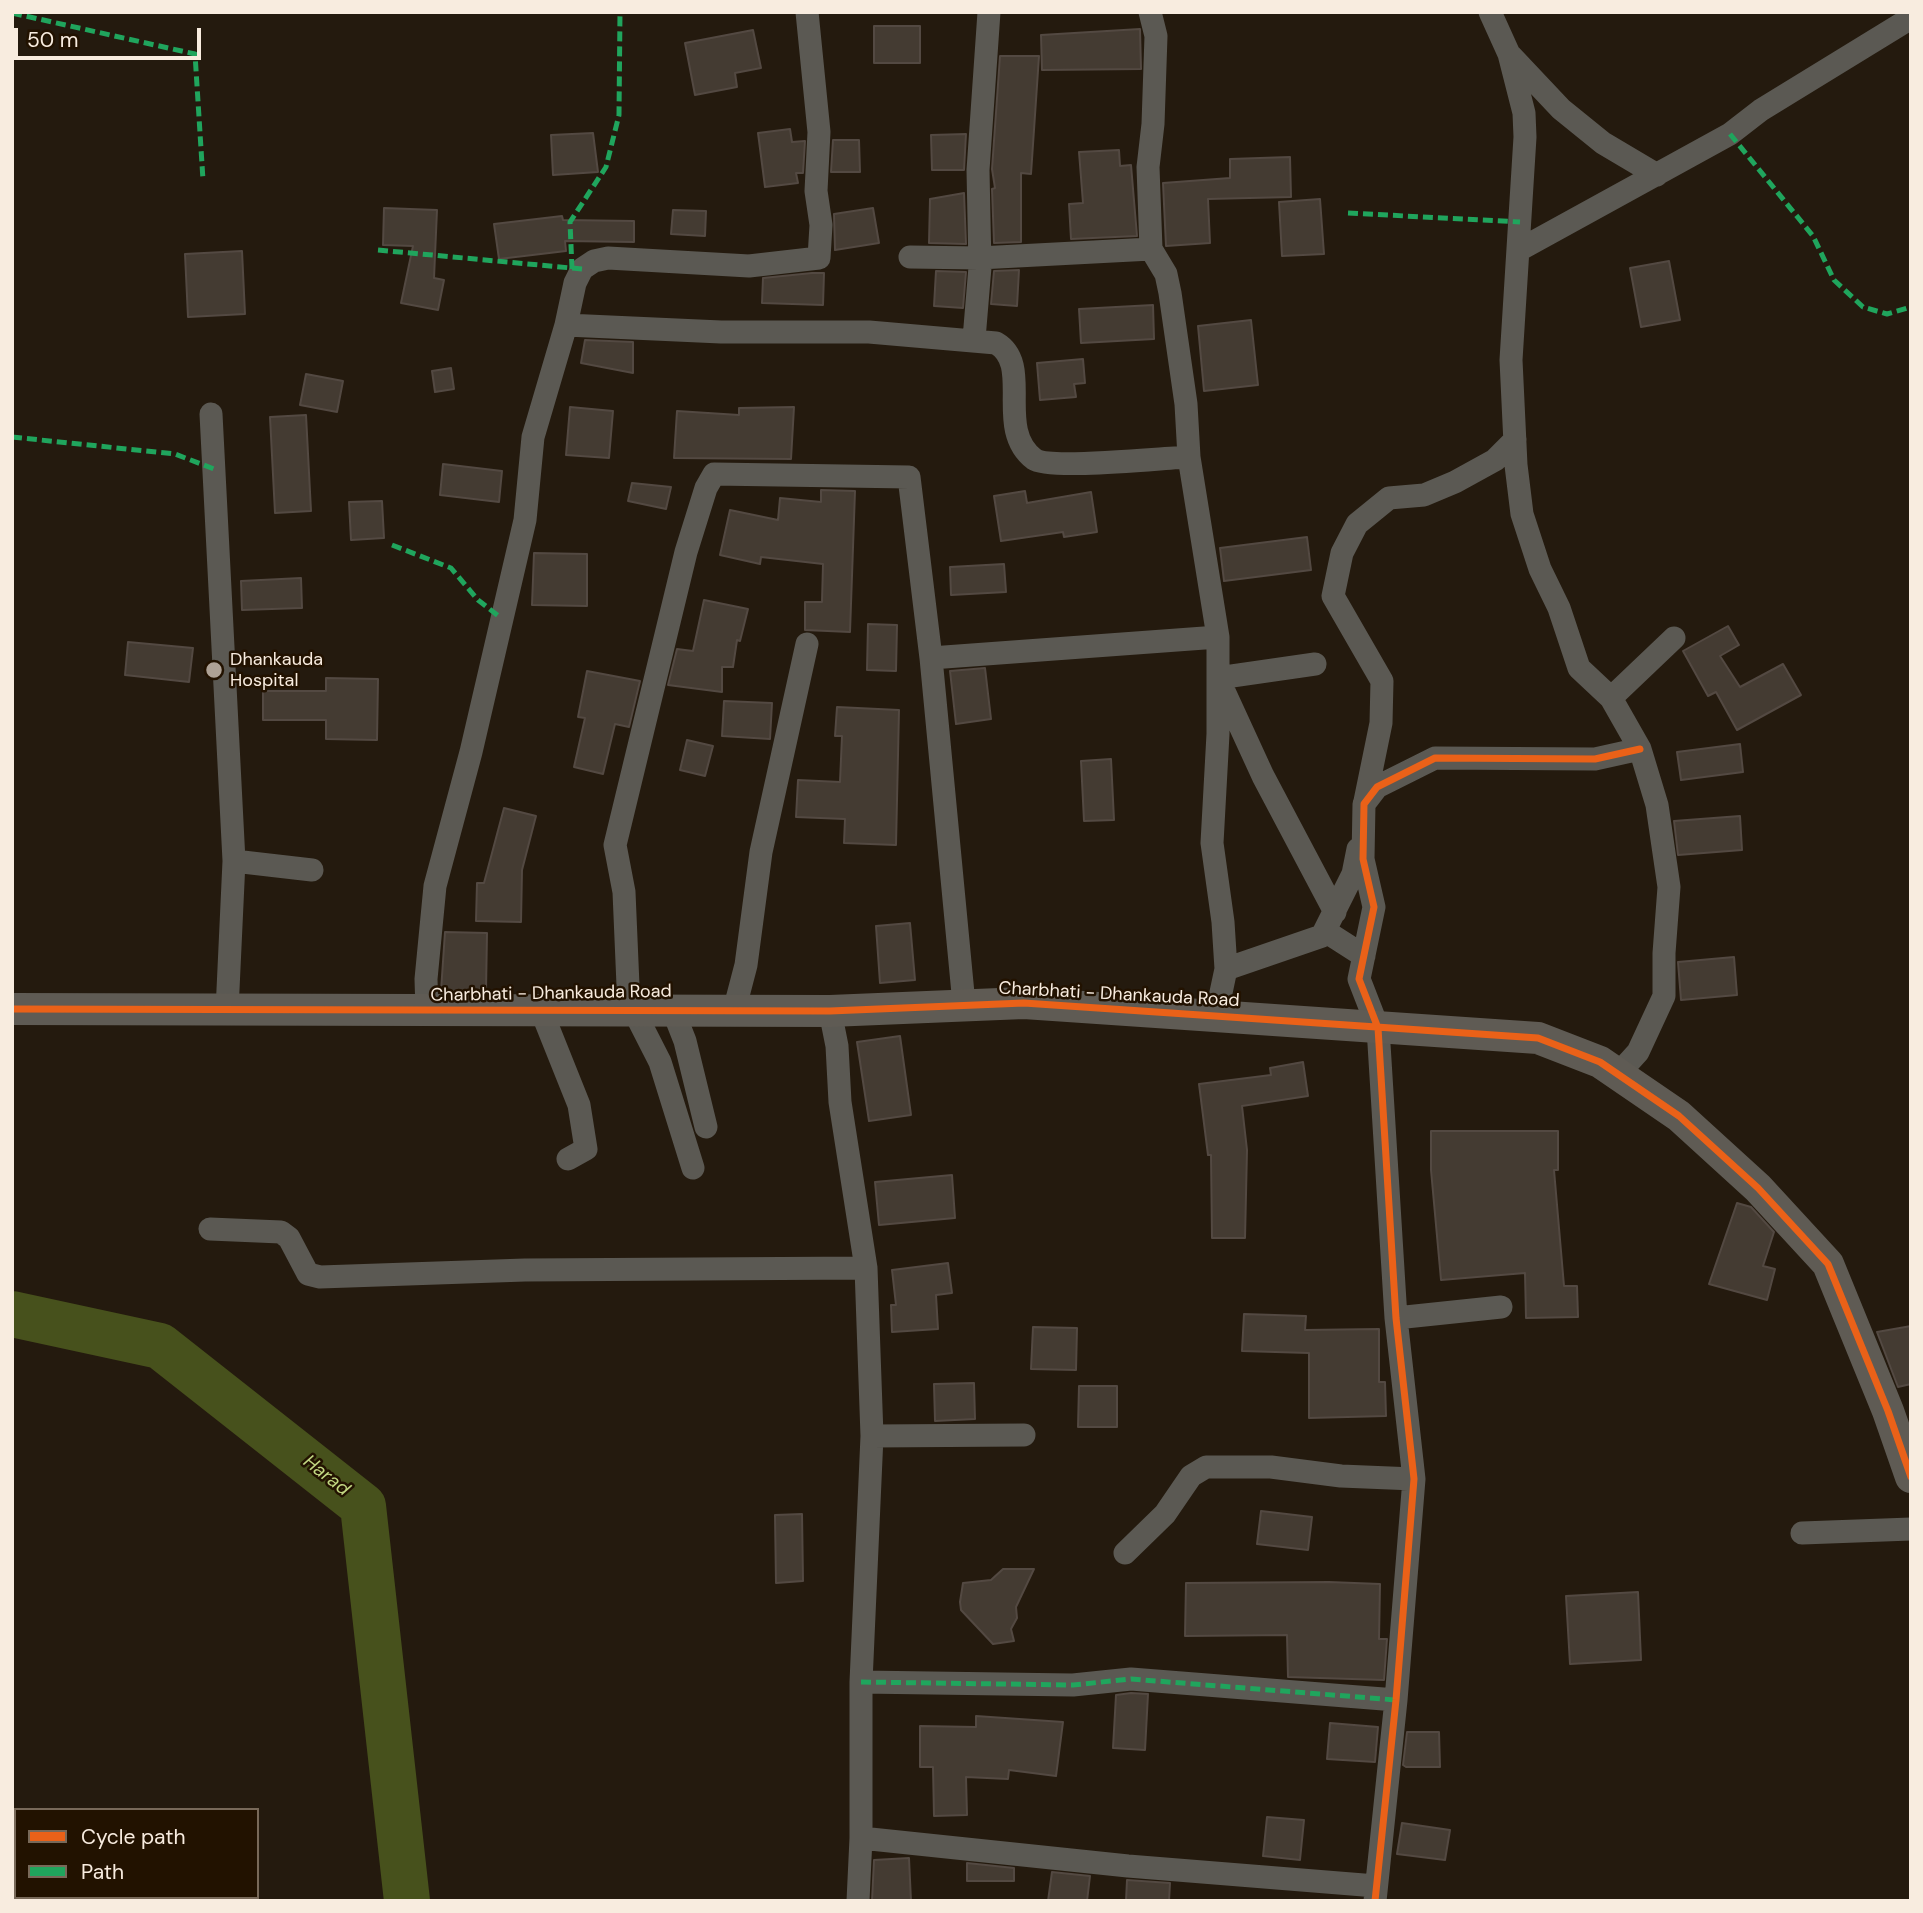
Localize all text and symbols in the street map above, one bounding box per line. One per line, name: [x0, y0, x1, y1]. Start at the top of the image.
scale bar: [18, 14, 205, 58]
text: 50 m: [27, 26, 78, 54]
place label: Dhankauda Hospital: [230, 649, 323, 692]
marker: Dhankauda Hospital: [204, 660, 224, 680]
street label: Charbhati - Dhankauda Road: [998, 978, 1240, 1012]
street label: Charbhati - Dhankauda Road: [430, 981, 672, 1007]
water label: Harad: [298, 1451, 354, 1501]
legend: [14, 1808, 259, 1899]
text: Cycle path: [81, 1823, 186, 1851]
text: Path: [81, 1858, 124, 1886]

